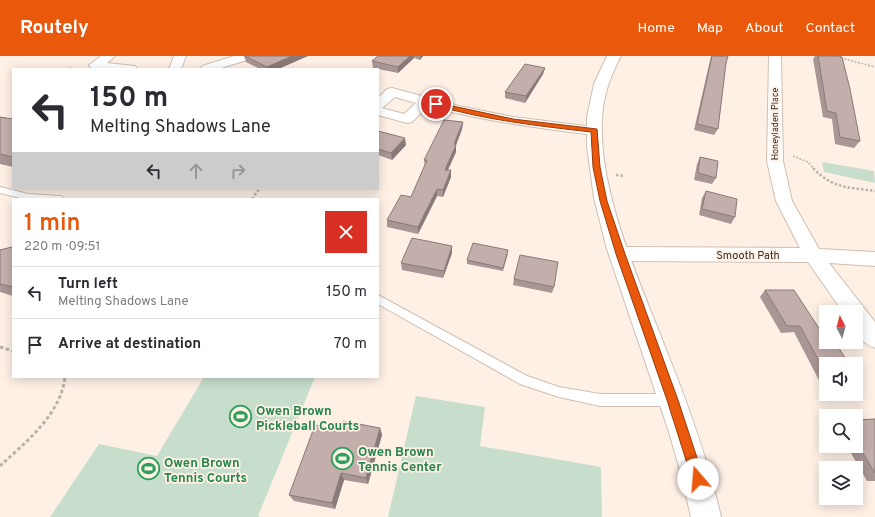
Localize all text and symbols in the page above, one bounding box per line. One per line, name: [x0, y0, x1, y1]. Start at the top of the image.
text: Routely: [20, 16, 89, 40]
text: Home: [638, 20, 675, 37]
text: Map: [697, 20, 723, 37]
text: About: [745, 20, 784, 37]
text: Contact: [806, 20, 855, 37]
text: 150 m: [90, 81, 168, 117]
icon: left: [24, 84, 76, 136]
pin: [419, 87, 453, 121]
street label: Honeyladen Place: [770, 88, 781, 160]
icon: arrive: [425, 93, 447, 115]
text: Melting Shadows Lane: [90, 116, 271, 139]
icon: left: [143, 160, 165, 182]
icon: ahead: [185, 160, 207, 182]
icon: right: [227, 160, 249, 182]
text: 1 min: [24, 209, 81, 239]
button: close: [325, 211, 367, 253]
text: 220 m · 09:51: [24, 239, 100, 255]
street label: Smooth Path: [716, 249, 780, 263]
text: Turn left: [58, 275, 118, 294]
icon: left: [24, 282, 46, 304]
text: 150 m: [326, 283, 367, 302]
text: Melting Shadows Lane: [58, 294, 189, 310]
north arrow: [819, 305, 863, 349]
map controls: [819, 305, 863, 505]
icon: arrive: [24, 334, 46, 356]
text: Arrive at destination: [58, 335, 201, 354]
text: 70 m: [334, 335, 367, 354]
button: sound: [819, 357, 863, 401]
sports icon: Owen Brown Pickleball Courts: [227, 404, 253, 430]
place label: Owen Brown Pickleball Courts: [256, 404, 359, 435]
button: search: [819, 409, 863, 453]
sports icon: Owen Brown Tennis Center: [329, 445, 355, 471]
place label: Owen Brown Tennis Center: [358, 445, 442, 476]
sports icon: Owen Brown Tennis Courts: [136, 456, 162, 482]
place label: Owen Brown Tennis Courts: [164, 456, 247, 487]
position arrow: [677, 458, 719, 500]
button: layers: [819, 461, 863, 505]

